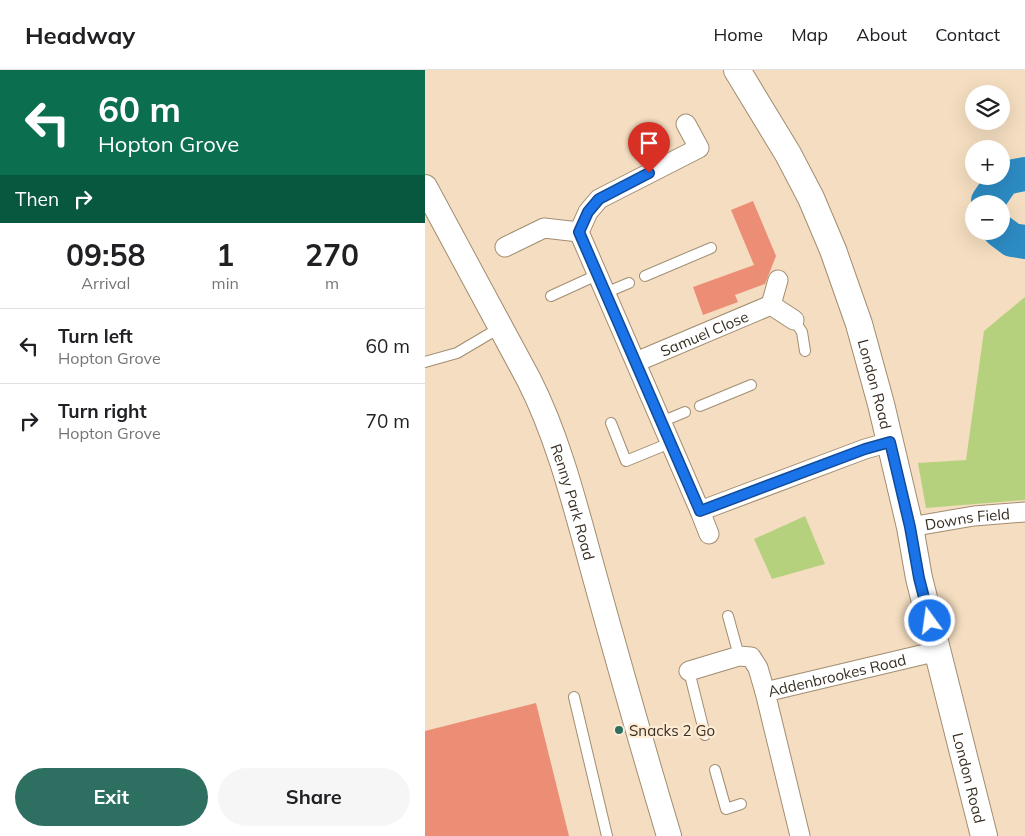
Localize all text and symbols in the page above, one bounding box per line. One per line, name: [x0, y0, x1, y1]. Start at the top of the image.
text: Headway: [25, 20, 135, 50]
text: Home: [713, 23, 763, 46]
text: Map: [791, 23, 828, 46]
text: About: [856, 23, 907, 46]
text: Contact: [935, 23, 1000, 46]
map controls: [965, 85, 1010, 240]
button: layers: [965, 85, 1010, 130]
text: 60 m: [98, 87, 181, 131]
icon: left: [15, 90, 80, 155]
pin: [628, 122, 670, 173]
icon: arrive: [635, 129, 663, 157]
text: Hopton Grove: [98, 130, 239, 158]
button: +: [965, 140, 1010, 185]
icon: right: [69, 185, 97, 213]
text: Then: [15, 187, 59, 211]
button: −: [965, 195, 1010, 240]
text: 09:58: [66, 236, 146, 274]
text: 1: [216, 236, 234, 274]
text: 270: [305, 236, 359, 274]
text: Arrival: [81, 273, 130, 293]
text: min: [212, 273, 239, 293]
text: m: [325, 273, 339, 293]
street label: Samuel Close: [657, 306, 751, 360]
text: Turn left: [58, 324, 133, 348]
icon: left: [15, 332, 43, 360]
text: 60 m: [366, 334, 410, 358]
street label: London Road: [854, 337, 896, 431]
text: Hopton Grove: [58, 348, 161, 368]
text: Turn right: [58, 399, 147, 423]
icon: right: [15, 407, 43, 435]
text: 70 m: [366, 409, 410, 433]
text: Hopton Grove: [58, 423, 161, 443]
street label: Renny Park Road: [547, 441, 599, 562]
street label: Downs Field: [923, 504, 1011, 534]
position arrow: [903, 594, 955, 646]
street label: Addenbrookes Road: [766, 649, 908, 701]
place label: Snacks 2 Go: [629, 721, 715, 740]
marker: Snacks 2 Go: [613, 724, 625, 736]
street label: London Road: [949, 731, 990, 825]
button: Exit: [15, 768, 208, 826]
button: Share: [218, 768, 410, 826]

